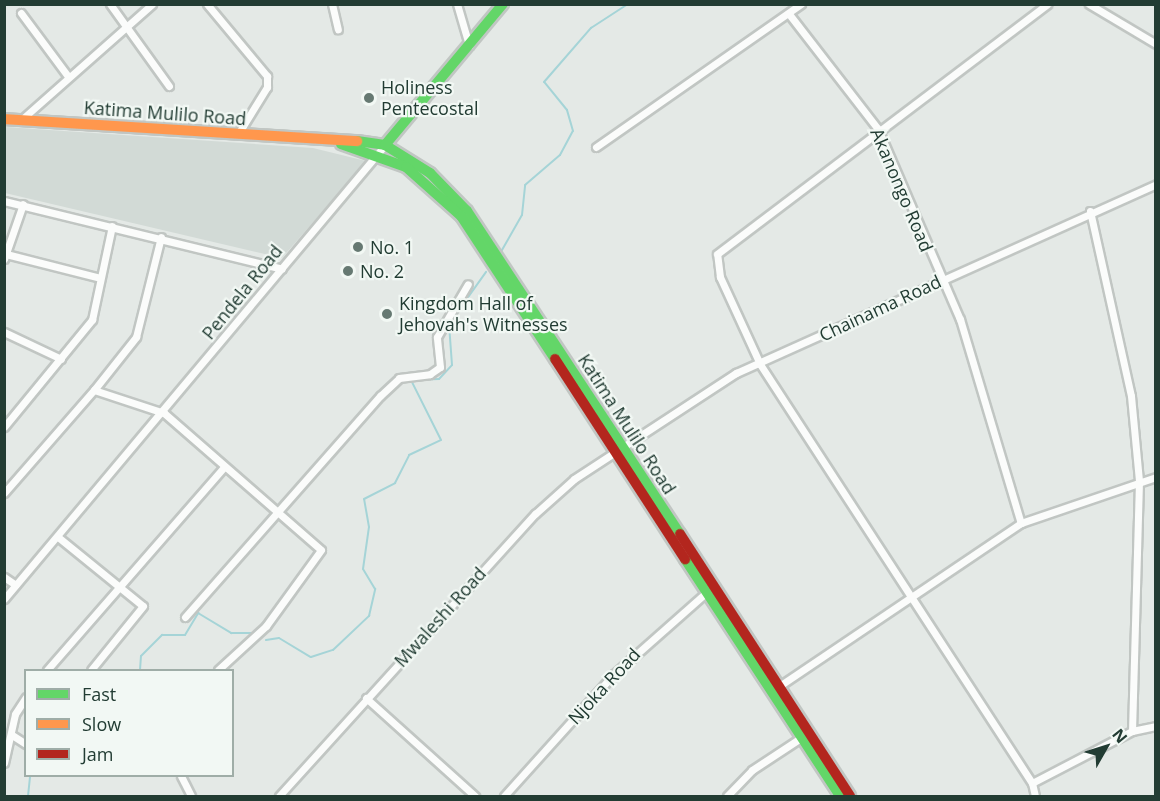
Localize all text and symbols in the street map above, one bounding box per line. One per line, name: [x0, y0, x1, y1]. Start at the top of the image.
place label: Holiness Pentecostal: [381, 77, 478, 119]
marker: Holiness Pentecostal: [362, 91, 376, 105]
street label: Katima Mulilo Road: [83, 97, 247, 129]
street label: Akanongo Road: [866, 125, 938, 255]
place label: No. 1: [370, 236, 414, 258]
street label: Pendela Road: [197, 240, 287, 344]
marker: No. 1: [351, 240, 365, 254]
place label: No. 2: [360, 260, 404, 282]
marker: No. 2: [341, 264, 355, 278]
street label: Chainama Road: [816, 270, 944, 346]
place label: Kingdom Hall of Jehovah's Witnesses: [399, 293, 568, 336]
marker: Kingdom Hall of Jehovah's Witnesses: [380, 307, 394, 321]
street label: Katima Mulilo Road: [574, 350, 680, 498]
street label: Mwaleshi Road: [390, 563, 490, 671]
street label: Njoka Road: [563, 644, 645, 728]
legend: [24, 669, 234, 777]
text: Fast: [82, 682, 116, 706]
text: Slow: [82, 712, 121, 736]
north arrow: [1076, 717, 1136, 777]
text: N: [1107, 724, 1133, 748]
text: Jam: [82, 742, 114, 766]

